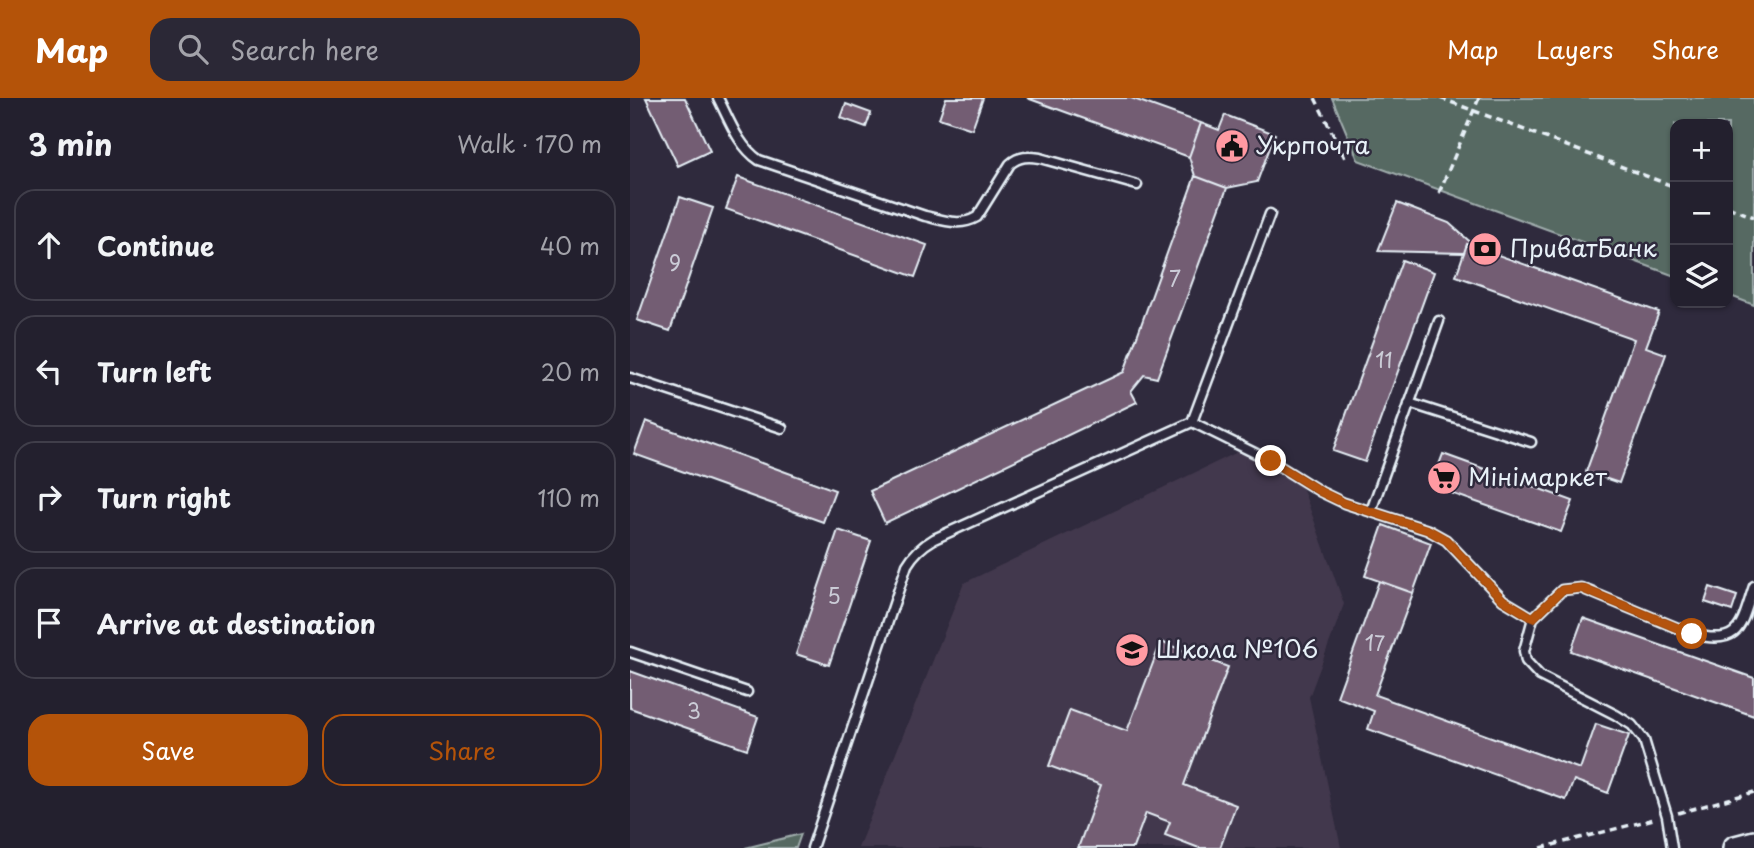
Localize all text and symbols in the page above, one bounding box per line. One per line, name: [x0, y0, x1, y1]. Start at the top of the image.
search box: [150, 18, 640, 81]
text: Map: [35, 24, 108, 74]
icon: search: [174, 30, 212, 68]
text: Search here: [230, 30, 379, 69]
text: Map: [1447, 31, 1498, 67]
text: Layers: [1536, 31, 1613, 67]
text: Share: [1651, 31, 1719, 67]
map controls: [1670, 119, 1733, 308]
button: +: [1670, 119, 1733, 182]
text: 3 min: [28, 121, 113, 166]
text: Walk · 170 m: [457, 126, 602, 161]
place label: Укрпочта: [1256, 126, 1369, 162]
public building icon: Укрпочта: [1213, 127, 1251, 165]
button: −: [1670, 182, 1733, 245]
icon: ahead: [30, 226, 68, 264]
text: Continue: [97, 226, 214, 265]
text: 40 m: [540, 228, 600, 263]
place label: ПриватБанк: [1510, 229, 1657, 265]
bank icon: ПриватБанк: [1466, 230, 1504, 268]
button: layers: [1670, 245, 1733, 308]
house number: 9: [669, 246, 681, 278]
house number: 7: [1169, 262, 1181, 294]
house number: 11: [1375, 343, 1393, 375]
icon: left: [30, 352, 68, 390]
text: Turn left: [97, 352, 212, 391]
text: 20 m: [541, 354, 600, 389]
route end: [1255, 445, 1286, 476]
place label: Мiнiмаркет: [1468, 458, 1607, 494]
supermarket icon: Мiнiмаркет: [1425, 459, 1463, 497]
icon: right: [30, 478, 68, 516]
text: Turn right: [97, 478, 231, 517]
text: 110 m: [538, 480, 600, 515]
house number: 5: [827, 579, 841, 611]
icon: arrive: [30, 604, 68, 642]
text: Arrive at destination: [97, 604, 376, 643]
route start: [1676, 618, 1707, 649]
house number: 17: [1365, 626, 1385, 658]
place label: Школа №106: [1156, 630, 1318, 666]
school or university icon: Школа №106: [1113, 631, 1151, 669]
house number: 3: [687, 694, 701, 726]
button: Save: [28, 714, 308, 786]
button: Share: [322, 714, 602, 786]

